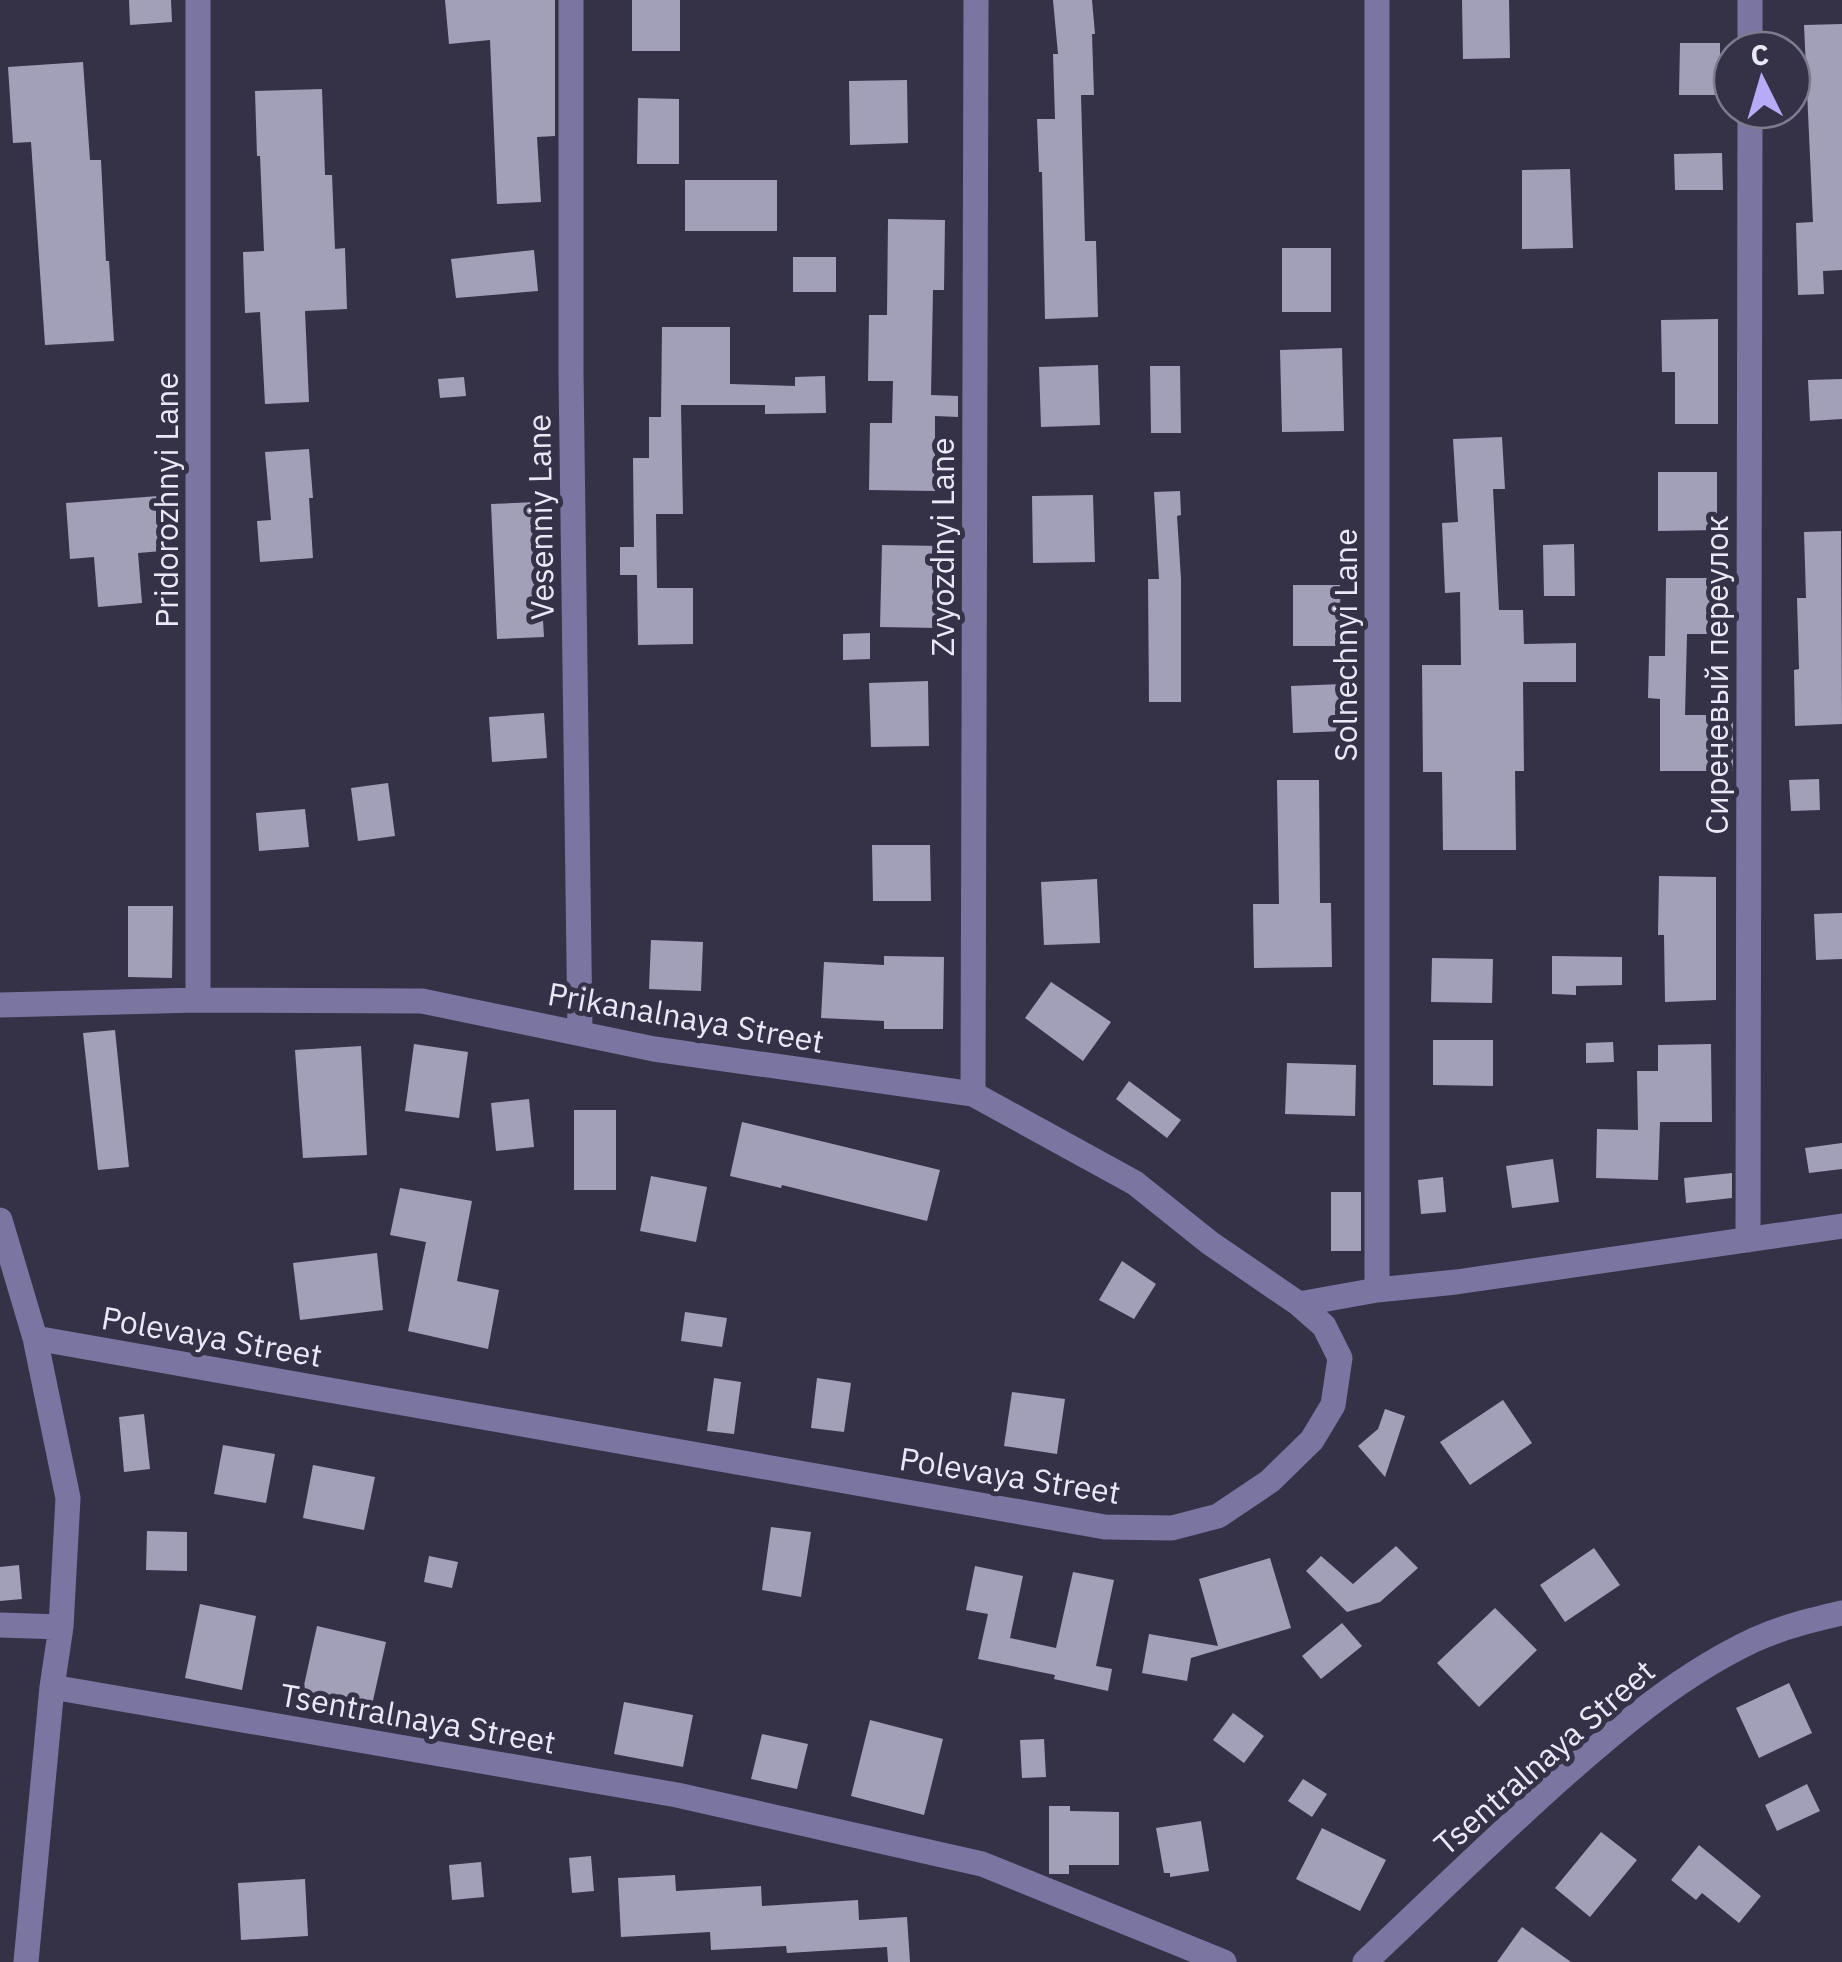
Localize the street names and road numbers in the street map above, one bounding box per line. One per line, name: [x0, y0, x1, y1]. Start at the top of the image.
street label: Pridorozhnyi Lane: [145, 372, 187, 628]
street label: Vesenniy Lane: [517, 414, 563, 620]
street label: Zvyozdnyi Lane: [921, 437, 963, 657]
street label: Сиреневый переулок: [1695, 515, 1737, 835]
street label: Solnechnyi Lane: [1324, 528, 1366, 762]
street label: Prikanalnaya Street: [545, 972, 827, 1062]
street label: Polevaya Street: [99, 1296, 325, 1376]
street label: Polevaya Street: [897, 1437, 1123, 1513]
street label: Tsentralnaya Street: [1425, 1650, 1663, 1864]
street label: Tsentralnaya Street: [277, 1673, 559, 1763]

